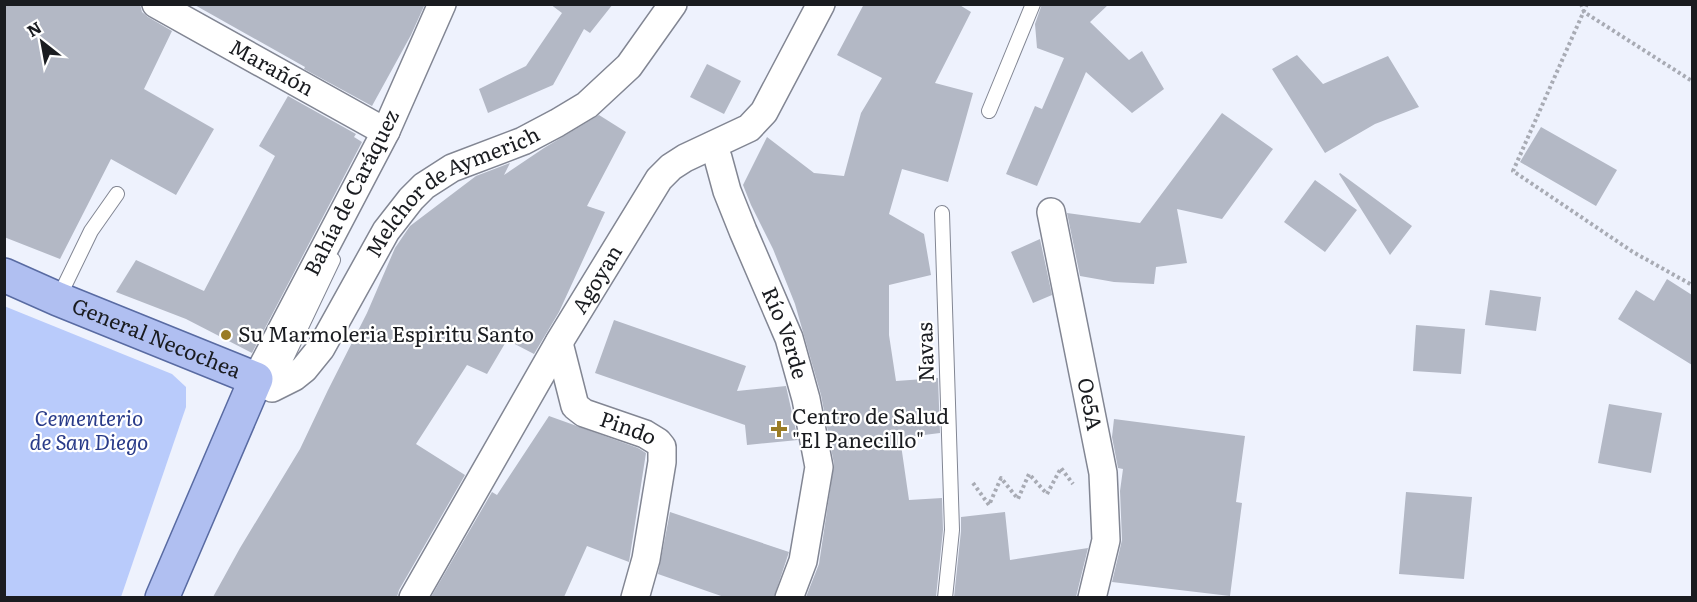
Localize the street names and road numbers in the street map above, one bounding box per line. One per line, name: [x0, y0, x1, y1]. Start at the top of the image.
street label: Marañón: [225, 30, 321, 102]
street label: Bahía de Caráquez: [294, 103, 405, 280]
street label: Melchor de Aymerich: [356, 117, 544, 262]
street label: Agoyan: [562, 238, 628, 319]
street label: Río Verde: [756, 281, 818, 382]
street label: General Necochea: [68, 288, 247, 385]
street label: Navas: [907, 322, 940, 382]
street label: Oe5A: [1071, 375, 1112, 433]
street label: Pindo: [596, 402, 664, 451]

